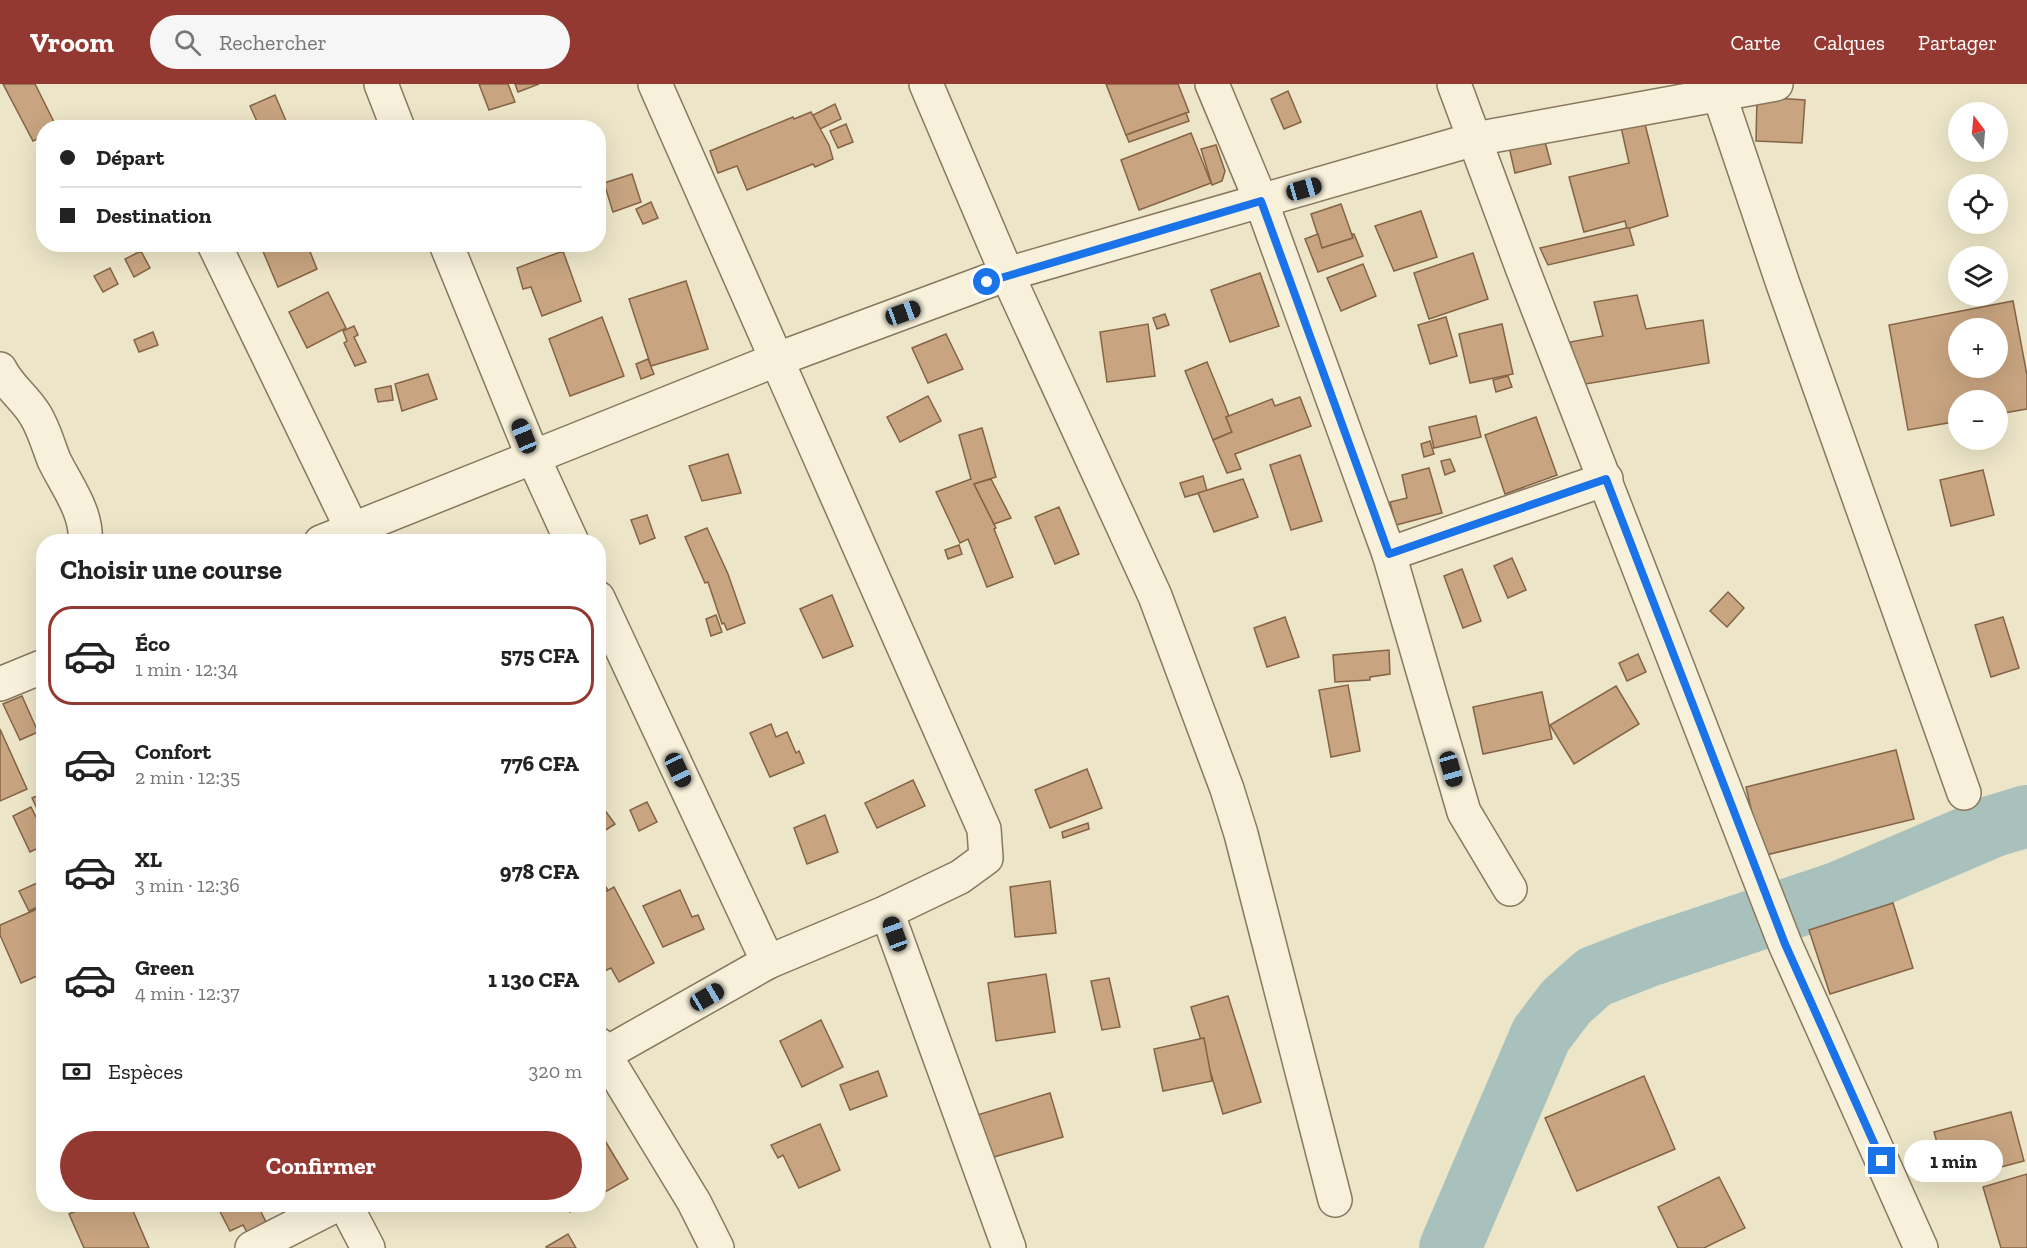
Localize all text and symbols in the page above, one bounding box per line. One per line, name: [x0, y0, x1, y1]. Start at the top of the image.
search box: [150, 15, 570, 69]
text: Vroom: [30, 26, 114, 59]
icon: search: [171, 26, 204, 59]
text: Rechercher: [219, 29, 327, 56]
text: Carte: [1730, 30, 1781, 55]
text: Calques: [1814, 30, 1885, 55]
text: Partager: [1918, 30, 1997, 55]
north arrow: [1948, 102, 2008, 162]
map controls: [1948, 102, 2008, 450]
text: Départ: [96, 144, 164, 171]
button: locate: [1948, 174, 2008, 234]
car: [1284, 175, 1324, 203]
text: Destination: [96, 202, 211, 229]
button: layers: [1948, 246, 2008, 306]
route start: [973, 268, 1000, 295]
car: [883, 298, 923, 328]
button: +: [1948, 318, 2008, 378]
button: −: [1948, 390, 2008, 450]
car: [509, 416, 539, 456]
text: Choisir une course: [60, 554, 282, 586]
icon: car: [63, 629, 117, 683]
text: Éco: [135, 630, 170, 657]
text: 575 CFA: [501, 642, 579, 669]
text: 1 min · 12:34: [135, 657, 238, 681]
icon: car: [63, 737, 117, 791]
text: Confort: [135, 738, 211, 765]
car: [1437, 749, 1465, 789]
text: 776 CFA: [501, 750, 579, 777]
car: [662, 750, 694, 790]
text: 2 min · 12:35: [135, 765, 240, 789]
icon: car: [63, 845, 117, 899]
text: XL: [135, 846, 162, 873]
text: 978 CFA: [500, 858, 579, 885]
text: 3 min · 12:36: [135, 873, 240, 897]
car: [880, 914, 910, 954]
icon: car: [63, 953, 117, 1007]
text: Green: [135, 954, 194, 981]
text: 1 130 CFA: [488, 966, 579, 993]
car: [687, 980, 727, 1014]
text: 4 min · 12:37: [135, 981, 240, 1005]
icon: cash: [60, 1055, 93, 1088]
text: Espèces: [108, 1058, 183, 1085]
text: 320 m: [529, 1059, 582, 1083]
button: Confirmer: [60, 1131, 582, 1200]
callout: 1 min: [1903, 1140, 2002, 1182]
route end: [1868, 1147, 1895, 1174]
text: 1 min: [1930, 1149, 1977, 1173]

